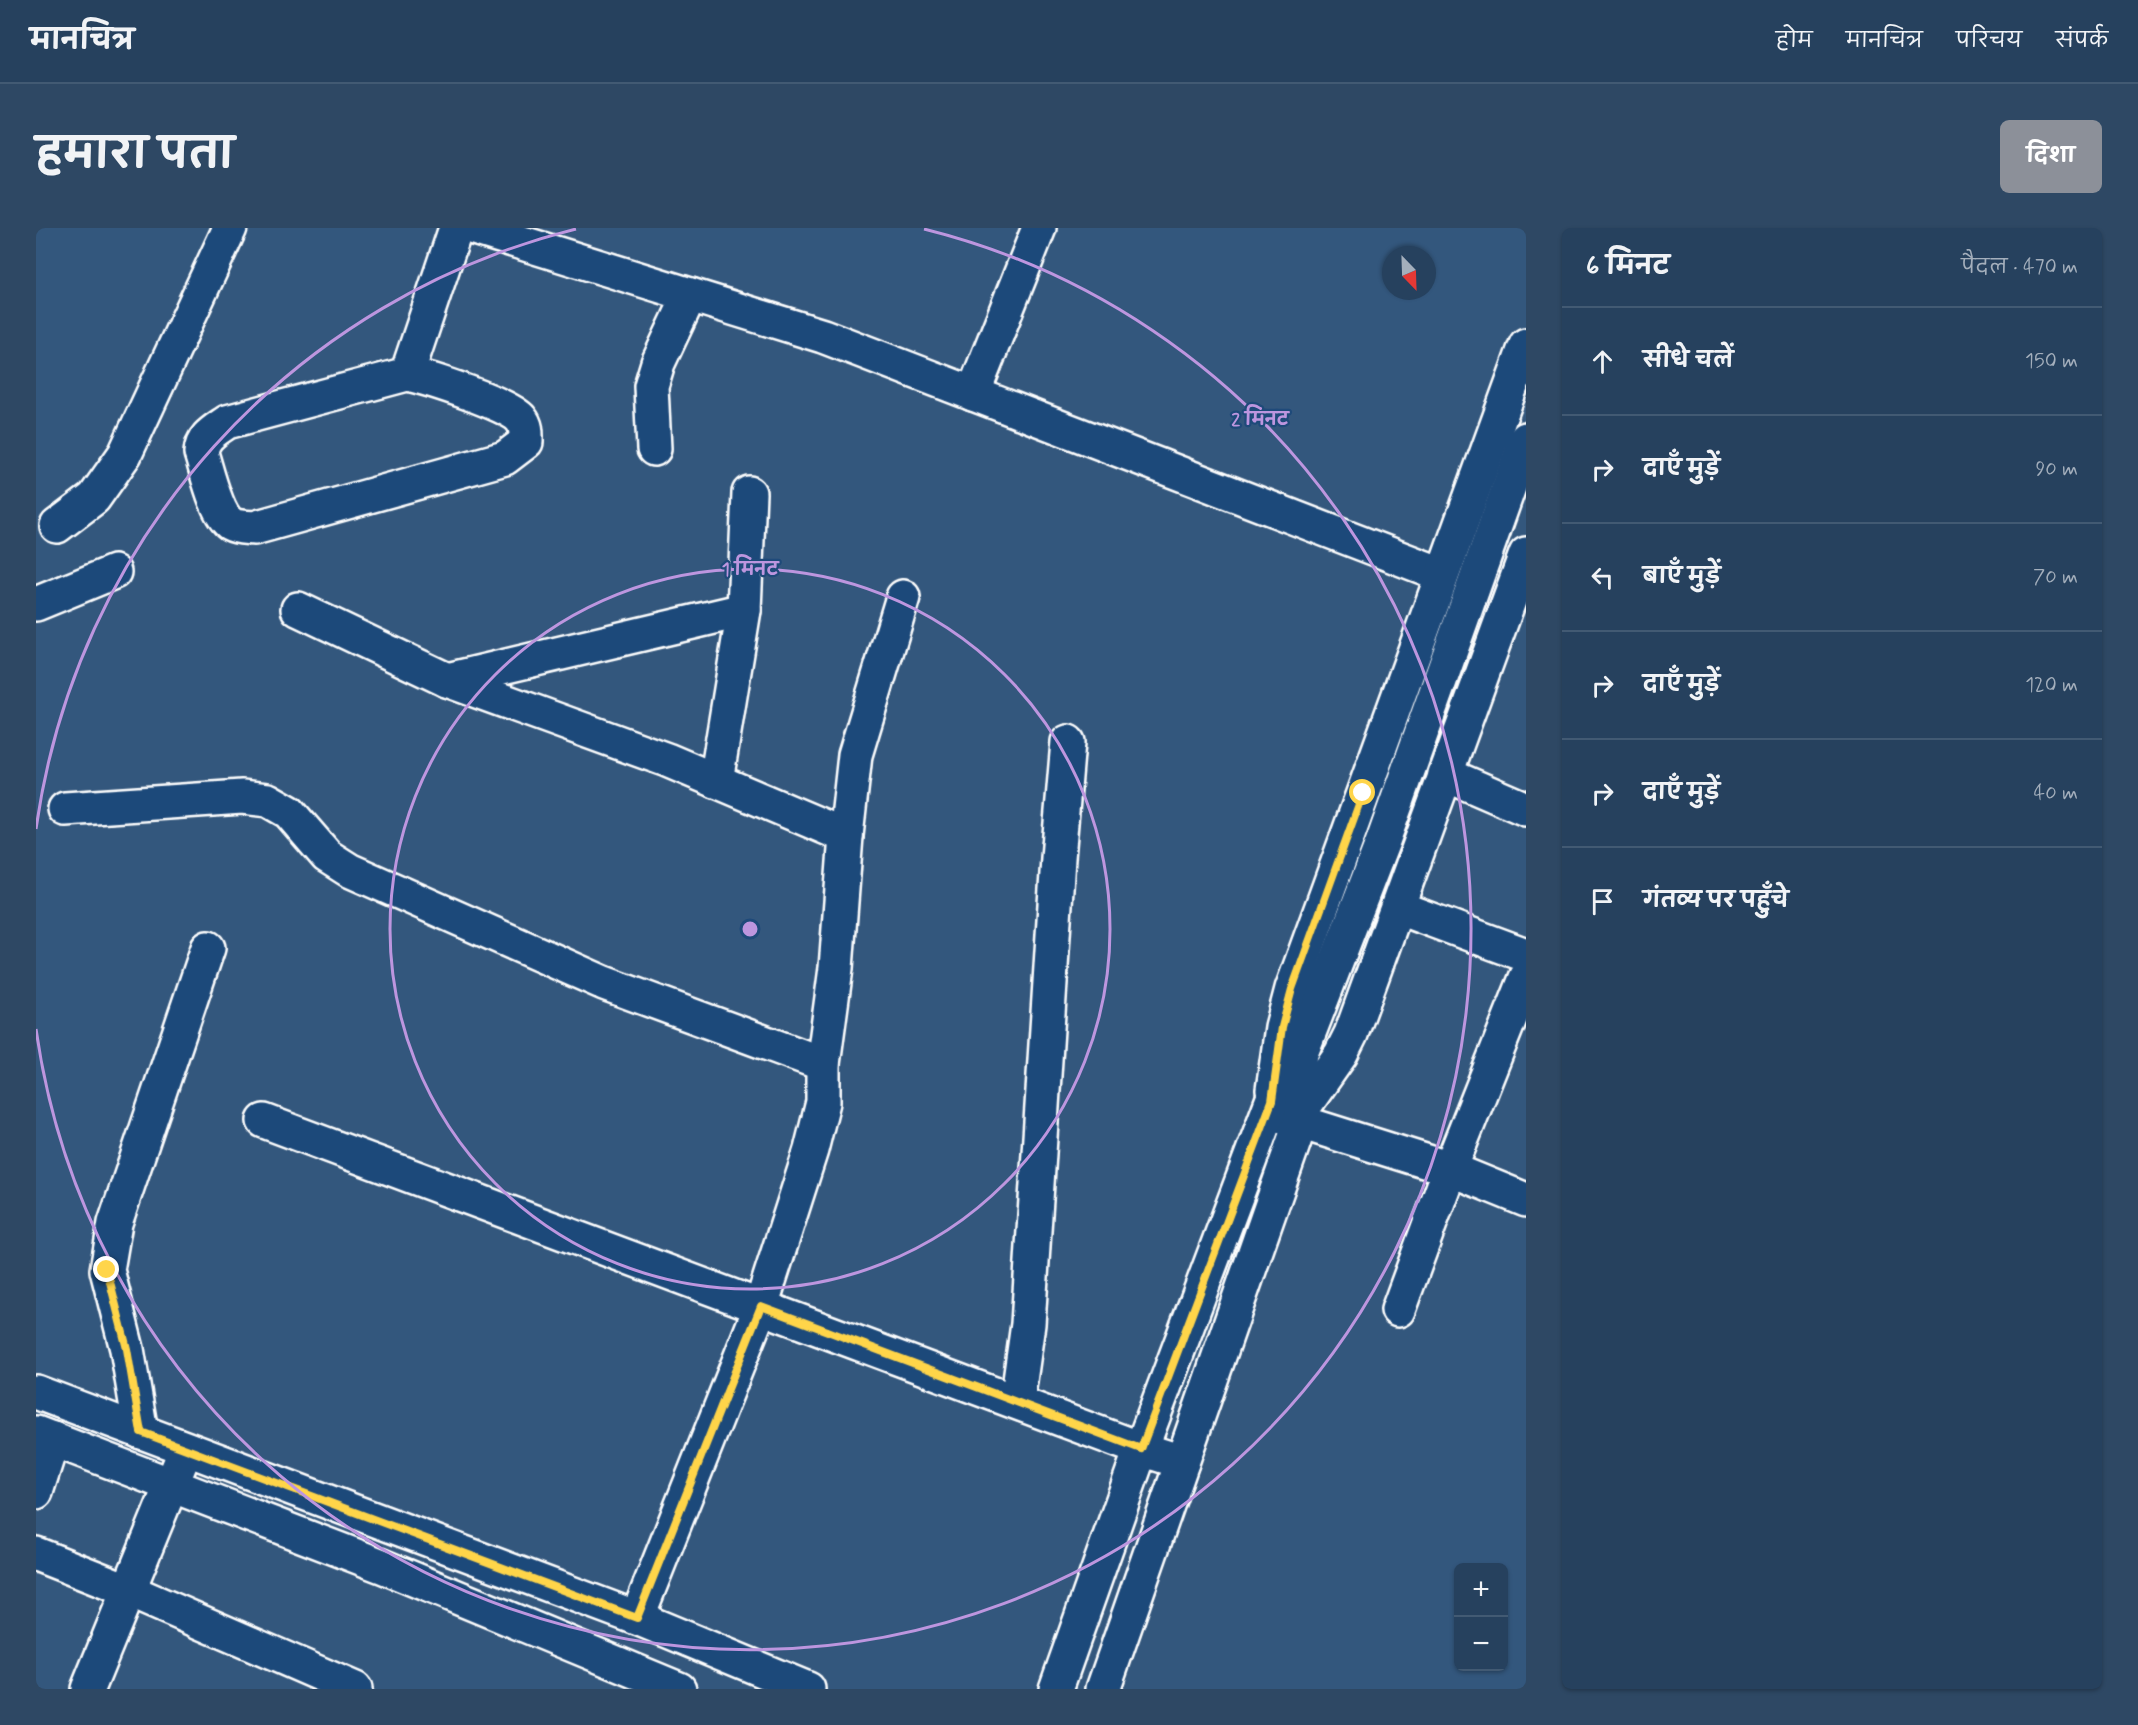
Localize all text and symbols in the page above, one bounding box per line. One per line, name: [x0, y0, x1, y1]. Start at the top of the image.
text: मानचित्र: [30, 23, 134, 60]
text: होम: [1776, 27, 1813, 55]
text: मानचित्र: [1846, 27, 1923, 55]
text: परिचय: [1956, 27, 2022, 55]
text: संपर्क: [2055, 27, 2108, 55]
button: दिशा: [2000, 120, 2102, 193]
text: हमारा पता: [36, 128, 234, 183]
north arrow: [1382, 246, 1436, 300]
text: 6 मिनट: [1586, 250, 1669, 284]
text: पैदल · 470 m: [1961, 254, 2078, 281]
icon: ahead: [1586, 345, 1619, 378]
text: सीधे चलें: [1643, 347, 1733, 375]
text: 150 m: [2025, 348, 2078, 375]
text: 2 मिनट: [1231, 404, 1291, 432]
icon: right: [1586, 453, 1619, 486]
text: दाएँ मुड़ें: [1643, 455, 1720, 483]
text: 90 m: [2035, 456, 2078, 483]
text: 1 मिनट: [722, 554, 780, 582]
icon: left: [1586, 561, 1619, 594]
text: बाएँ मुड़ें: [1643, 563, 1721, 591]
text: 70 m: [2033, 564, 2078, 591]
icon: right: [1586, 669, 1619, 702]
text: दाएँ मुड़ें: [1643, 671, 1720, 699]
text: 120 m: [2025, 672, 2078, 699]
icon: right: [1586, 777, 1619, 810]
route start: [1349, 779, 1375, 805]
text: दाएँ मुड़ें: [1643, 779, 1720, 807]
text: 40 m: [2034, 780, 2078, 807]
icon: arrive: [1586, 885, 1619, 918]
text: गंतव्य पर पहुँचे: [1643, 887, 1789, 915]
centre of rings: [740, 919, 760, 939]
route end: [93, 1256, 119, 1282]
map controls: [1454, 1563, 1508, 1671]
button: +: [1454, 1563, 1508, 1617]
button: −: [1454, 1617, 1508, 1671]

